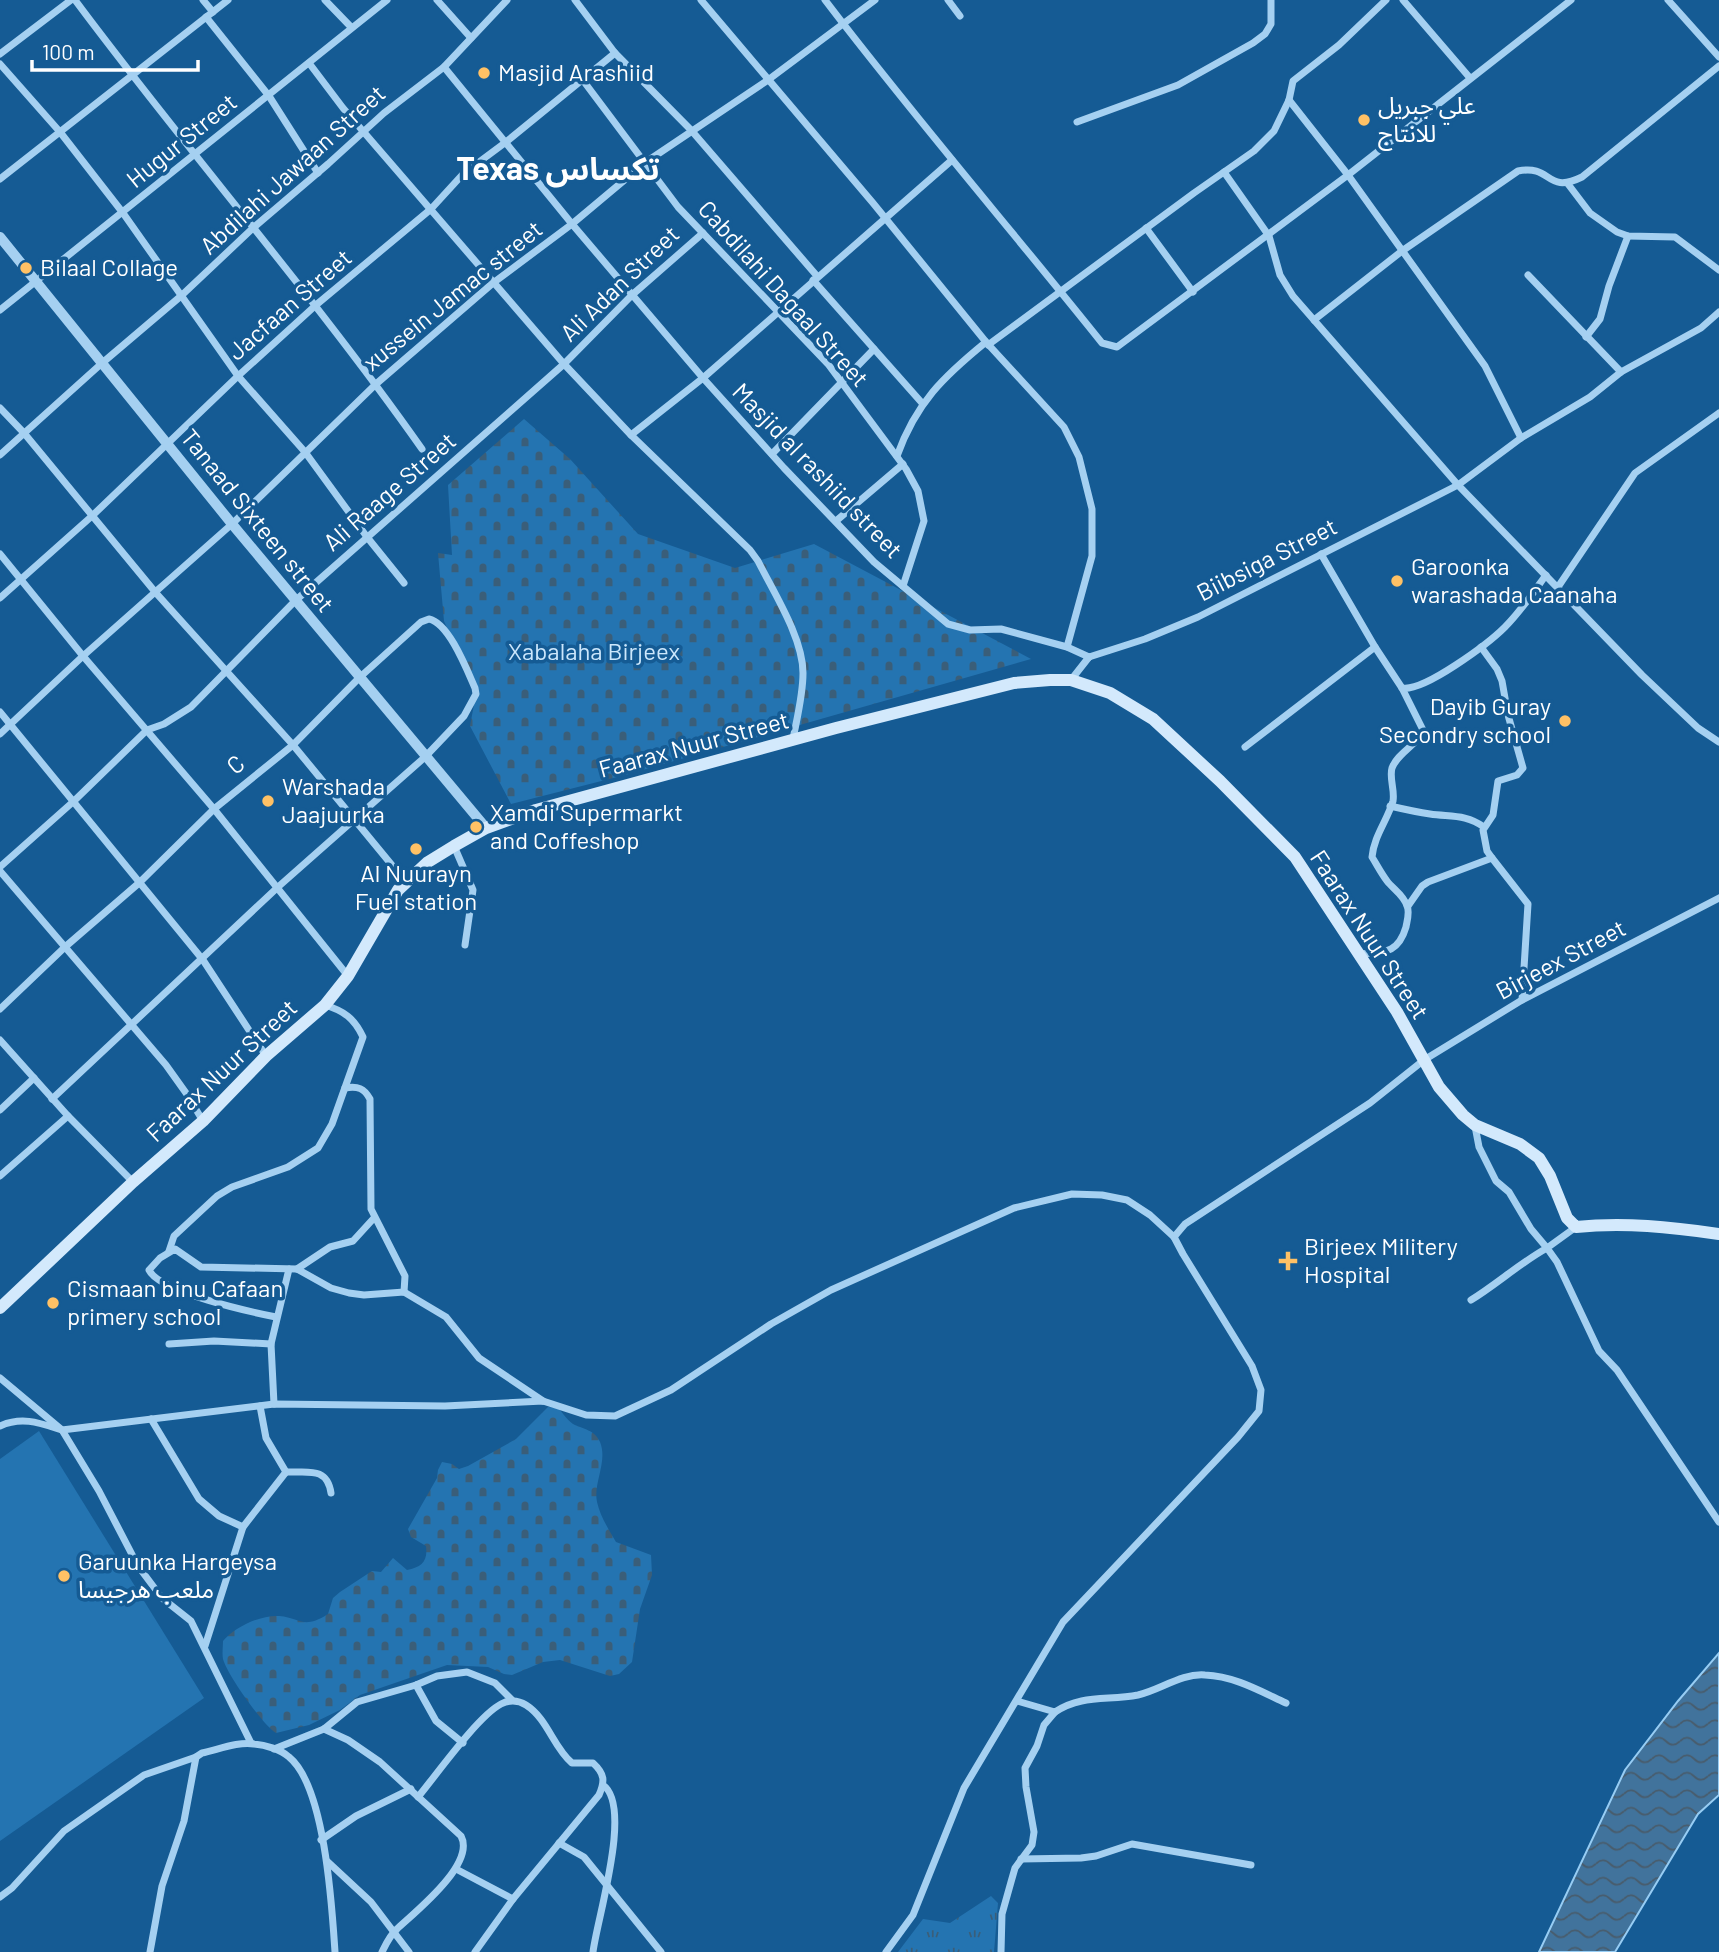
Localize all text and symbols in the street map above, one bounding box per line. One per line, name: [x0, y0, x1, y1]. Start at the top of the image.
scale bar: [32, 28, 198, 72]
text: 100 m: [42, 39, 95, 64]
place label: Masjid Arashiid: [498, 57, 654, 86]
marker: Masjid Arashiid: [476, 65, 492, 81]
street label: Abdilahi Jawaan Street: [193, 78, 391, 260]
street label: Hugur Street: [120, 87, 242, 193]
place label: علي جبريل للانتاج: [1378, 90, 1476, 151]
marker: علي جبريل للانتاج: [1356, 112, 1372, 128]
district label: Texas تكساس: [456, 148, 660, 188]
street label: Cabdilahi Dagaal Street: [693, 194, 875, 392]
street label: xussein Jamac street: [357, 214, 548, 376]
street label: Ali Adan Street: [554, 219, 684, 347]
street label: Jacfaan Street: [221, 242, 357, 365]
place label: Bilaal Collage: [40, 252, 178, 281]
marker: Bilaal Collage: [18, 260, 34, 276]
street label: Masjid al rashiid street: [727, 376, 909, 563]
street label: Tanaad Sixteen street: [175, 423, 341, 617]
street label: Ali Raage Street: [317, 425, 461, 556]
street label: Biibsiga Street: [1191, 511, 1341, 606]
place label: Garoonka warashada Caanaha: [1411, 551, 1618, 608]
marker: Garoonka warashada Caanaha: [1389, 573, 1405, 589]
park label: Xabalaha Birjeex: [508, 636, 680, 665]
place label: Dayib Guray Secondry school: [1379, 691, 1551, 748]
street label: Faarax Nuur Street: [595, 704, 792, 783]
marker: Dayib Guray Secondry school: [1557, 713, 1573, 729]
street label: C: [220, 748, 250, 780]
place label: Warshada Jaajuurka: [282, 771, 385, 828]
marker: Warshada Jaajuurka: [260, 793, 276, 809]
place label: Xamdi Supermarkt and Coffeshop: [490, 797, 683, 854]
marker: Xamdi Supermarkt and Coffeshop: [468, 819, 484, 835]
marker: Al Nuurayn Fuel station: [408, 841, 424, 857]
street label: Faarax Nuur Street: [1305, 844, 1436, 1024]
place label: Al Nuurayn Fuel station: [355, 858, 477, 915]
street label: Birjeex Street: [1490, 912, 1630, 1005]
street label: Faarax Nuur Street: [140, 993, 302, 1147]
place label: Birjeex Militery Hospital: [1304, 1231, 1458, 1288]
marker: Birjeex Militery Hospital: [1278, 1251, 1298, 1271]
place label: Cismaan binu Cafaan primery school: [67, 1273, 283, 1330]
marker: Cismaan binu Cafaan primery school: [45, 1295, 61, 1311]
place label: Garuunka Hargeysa ملعب هرجيسا: [78, 1546, 277, 1604]
marker: Garuunka Hargeysa ملعب هرجيسا: [56, 1568, 72, 1584]

